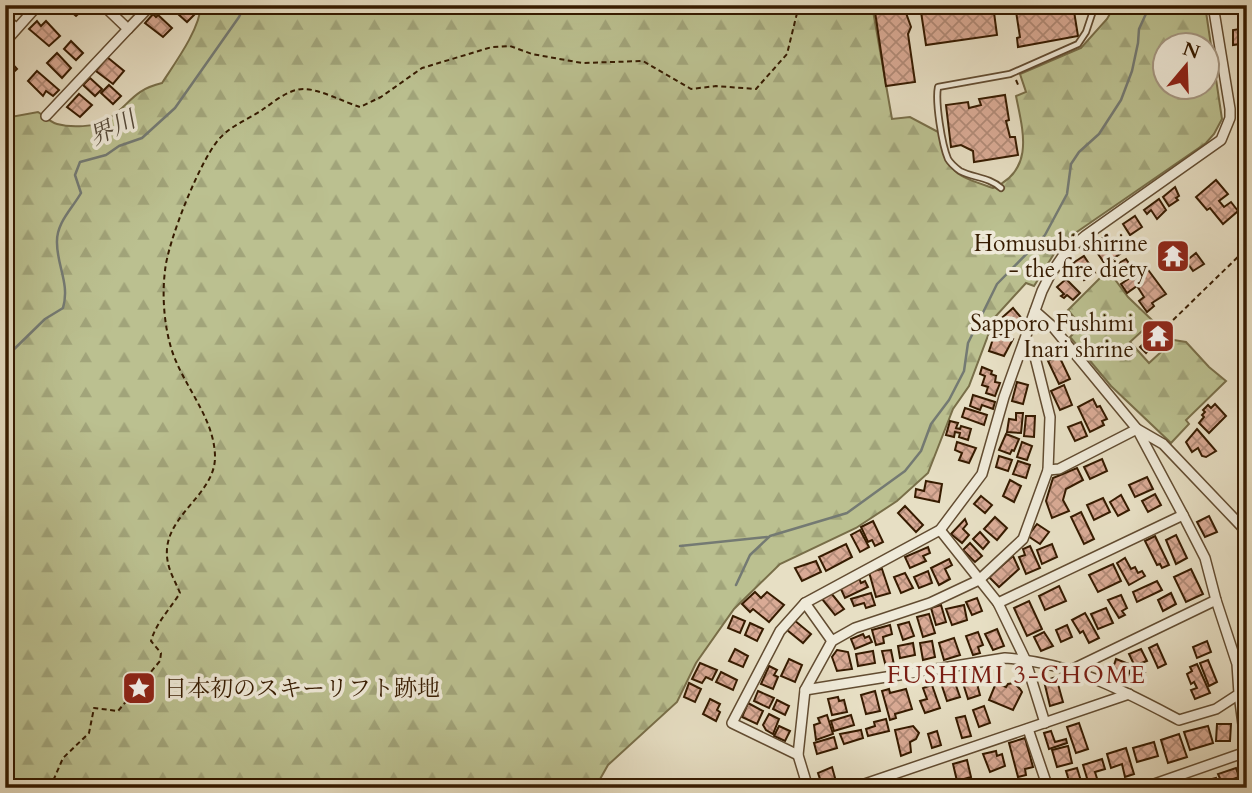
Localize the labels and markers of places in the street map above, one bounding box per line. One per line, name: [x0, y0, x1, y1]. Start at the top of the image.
place label: Homusubi shirine - the fire diety: [974, 228, 1148, 285]
temple icon: Homusubi shirine - the fire diety: [1154, 237, 1192, 275]
place label: Sapporo Fushimi Inari shrine: [970, 308, 1134, 365]
temple icon: Sapporo Fushimi Inari shrine: [1139, 317, 1177, 355]
place icon: 日本初のスキーリフト跡地: [120, 669, 158, 707]
place label: 日本初のスキーリフト跡地: [164, 673, 440, 704]

